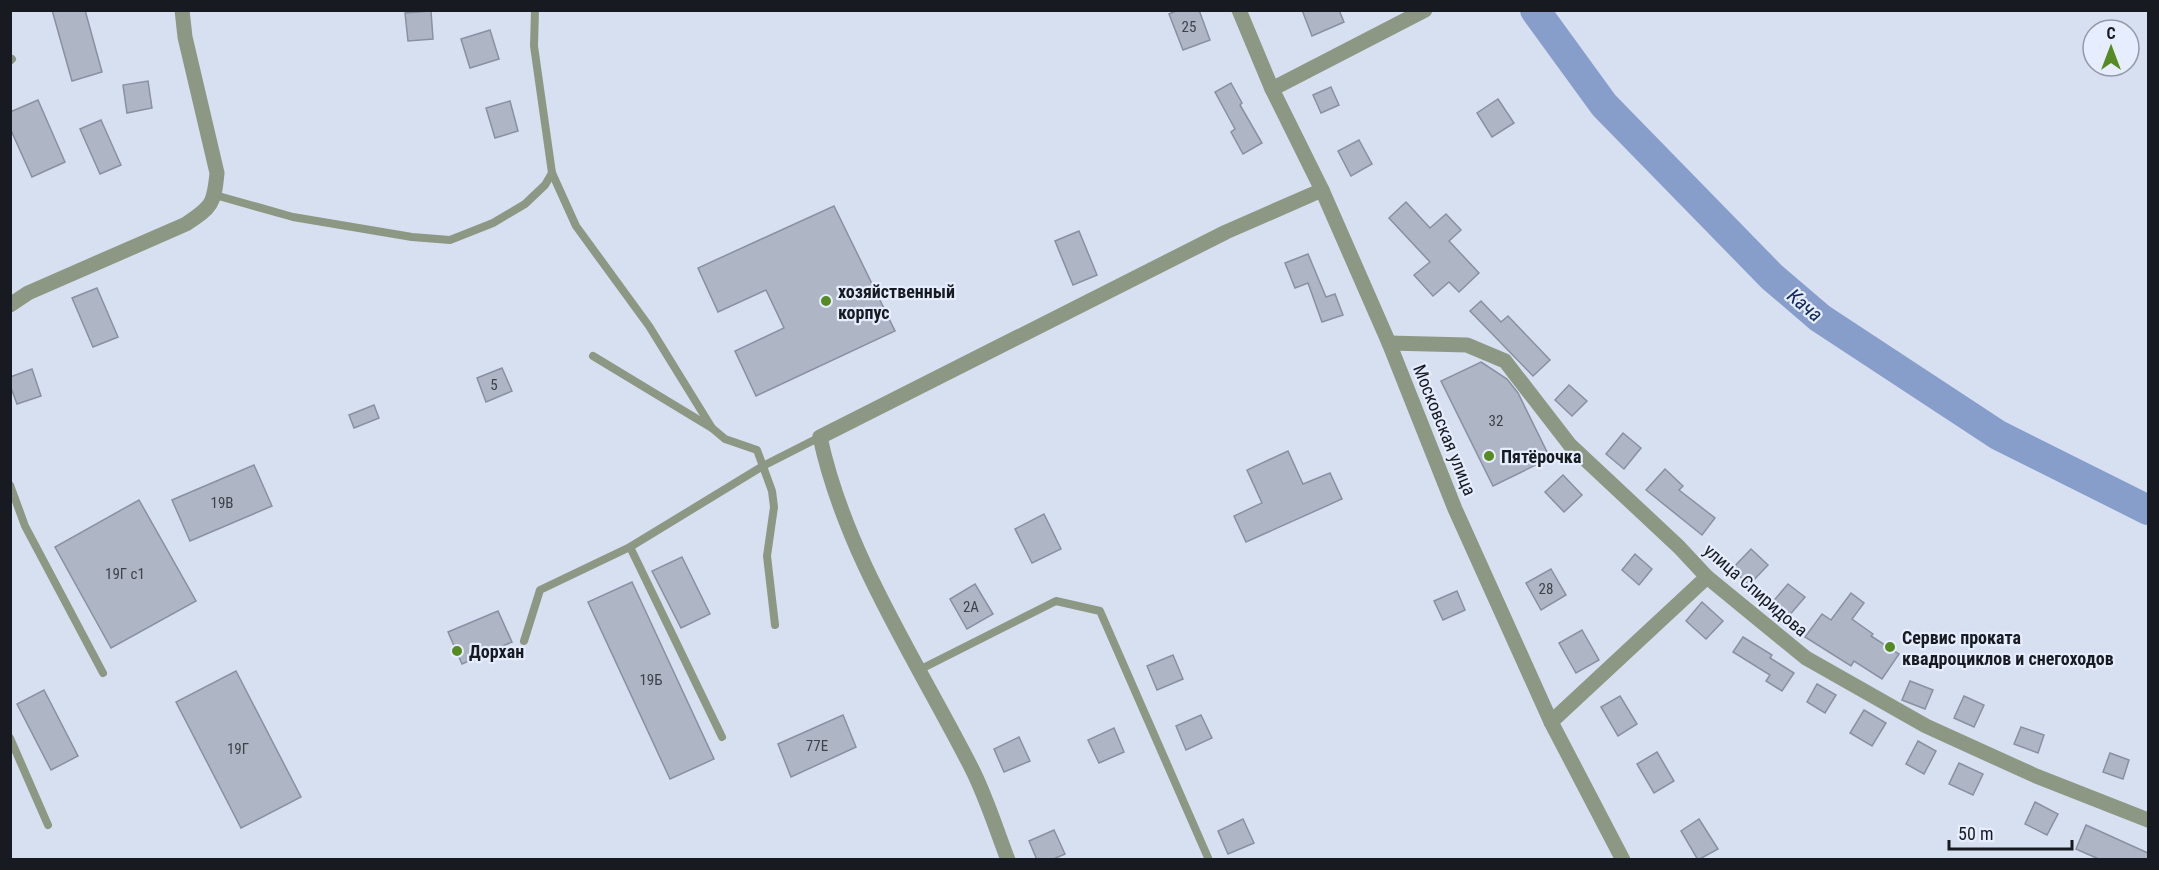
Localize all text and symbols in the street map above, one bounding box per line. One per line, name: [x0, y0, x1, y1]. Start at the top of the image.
house number: 25: [1182, 18, 1196, 36]
north arrow: [2081, 18, 2141, 78]
text: С: [2106, 24, 2116, 43]
place label: хозяйственный корпус: [838, 281, 955, 323]
water label: Кача: [1782, 283, 1828, 327]
marker: хозяйственный корпус: [819, 294, 833, 308]
street label: Московская улица: [1409, 361, 1481, 499]
house number: 5: [490, 376, 498, 394]
house number: 32: [1489, 412, 1503, 430]
place label: Пятёрочка: [1501, 446, 1581, 467]
marker: Пятёрочка: [1482, 449, 1496, 463]
house number: 19В: [211, 494, 234, 512]
street label: улица Спиридова: [1700, 539, 1812, 641]
house number: 19Г с1: [105, 565, 145, 583]
house number: 28: [1539, 580, 1553, 598]
house number: 2А: [963, 598, 979, 616]
place label: Сервис проката квадроциклов и снегоходов: [1902, 627, 2114, 669]
marker: Сервис проката квадроциклов и снегоходов: [1883, 640, 1897, 654]
place label: Дорхан: [469, 641, 524, 662]
marker: Дорхан: [450, 644, 464, 658]
house number: 19Б: [639, 671, 663, 689]
house number: 77Е: [806, 737, 828, 755]
house number: 19Г: [227, 740, 249, 758]
scale bar: [1949, 813, 2072, 851]
text: 50 m: [1958, 823, 1993, 844]

